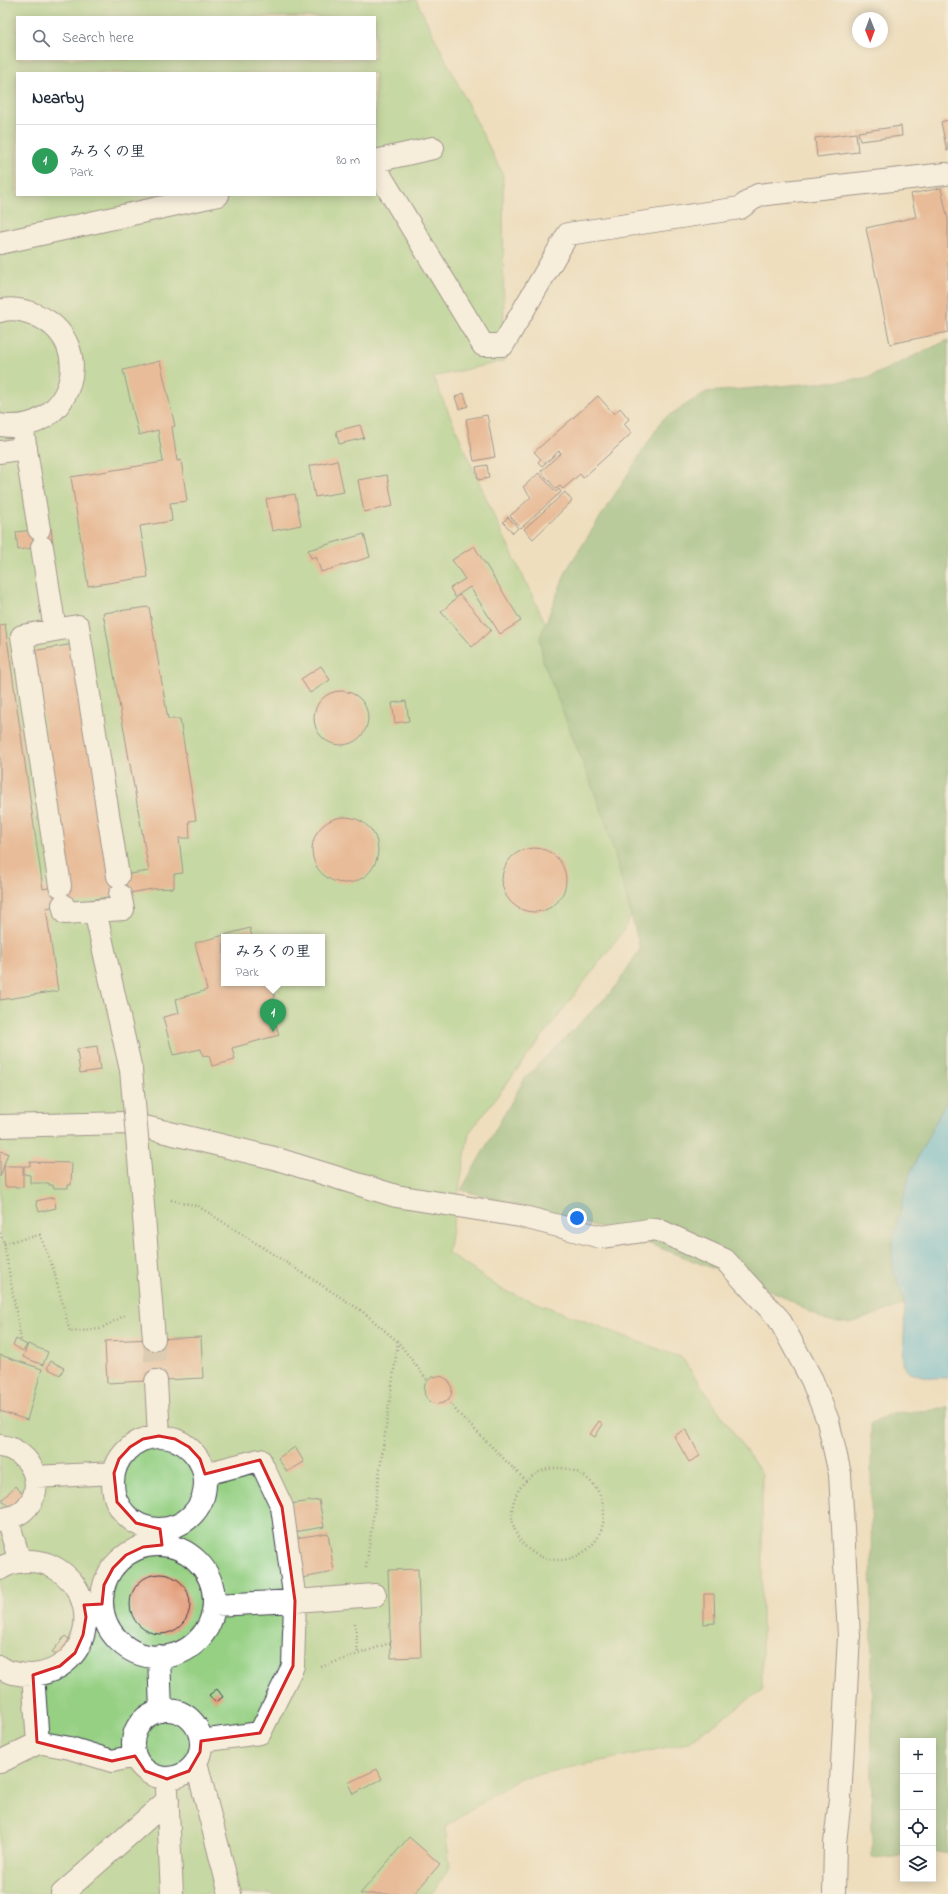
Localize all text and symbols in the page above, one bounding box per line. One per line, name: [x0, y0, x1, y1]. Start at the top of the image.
north arrow: [852, 12, 888, 48]
search box: [16, 16, 376, 60]
icon: search: [30, 27, 52, 49]
text: Search here: [62, 27, 134, 49]
text: Nearby: [32, 86, 84, 111]
text: みろくの里: [70, 141, 145, 163]
text: 1: [43, 151, 47, 170]
text: 80 m: [336, 151, 360, 170]
text: Park: [70, 163, 94, 182]
popup: [221, 934, 325, 986]
text: みろくの里: [235, 941, 311, 963]
text: Park: [235, 963, 259, 982]
pin: 1: [260, 999, 286, 1032]
your location: [567, 1208, 587, 1228]
map controls: [900, 1738, 936, 1882]
button: +: [900, 1738, 936, 1774]
button: −: [900, 1774, 936, 1810]
button: locate: [900, 1810, 936, 1846]
button: layers: [900, 1846, 936, 1882]

